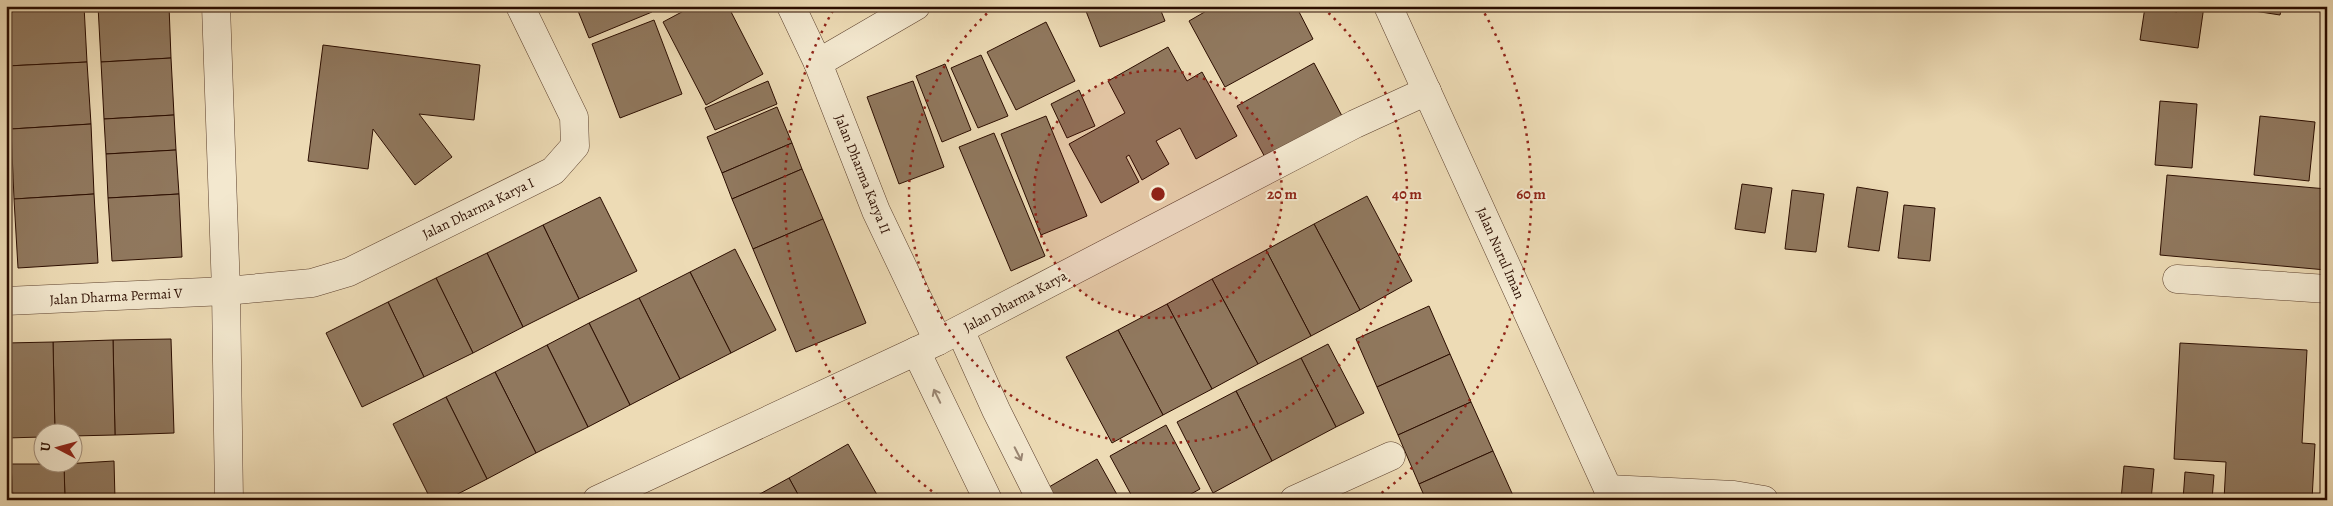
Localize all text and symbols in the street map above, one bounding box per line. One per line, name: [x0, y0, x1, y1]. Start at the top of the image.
street label: Jalan Dharma Karya II: [830, 112, 895, 237]
street label: Jalan Dharma Karya I: [419, 173, 537, 244]
text: 20 m: [1267, 184, 1297, 204]
text: 40 m: [1392, 184, 1422, 204]
text: 60 m: [1516, 184, 1546, 204]
centre of rings: [1149, 185, 1167, 203]
street label: Jalan Nurul Iman: [1472, 204, 1529, 302]
street label: Jalan Dharma Karya: [960, 266, 1071, 337]
street label: Jalan Dharma Permai V: [49, 283, 184, 309]
one-way arrow: [932, 389, 941, 404]
north arrow: [32, 424, 82, 474]
text: U: [36, 441, 55, 452]
one-way arrow: [1014, 446, 1023, 461]

